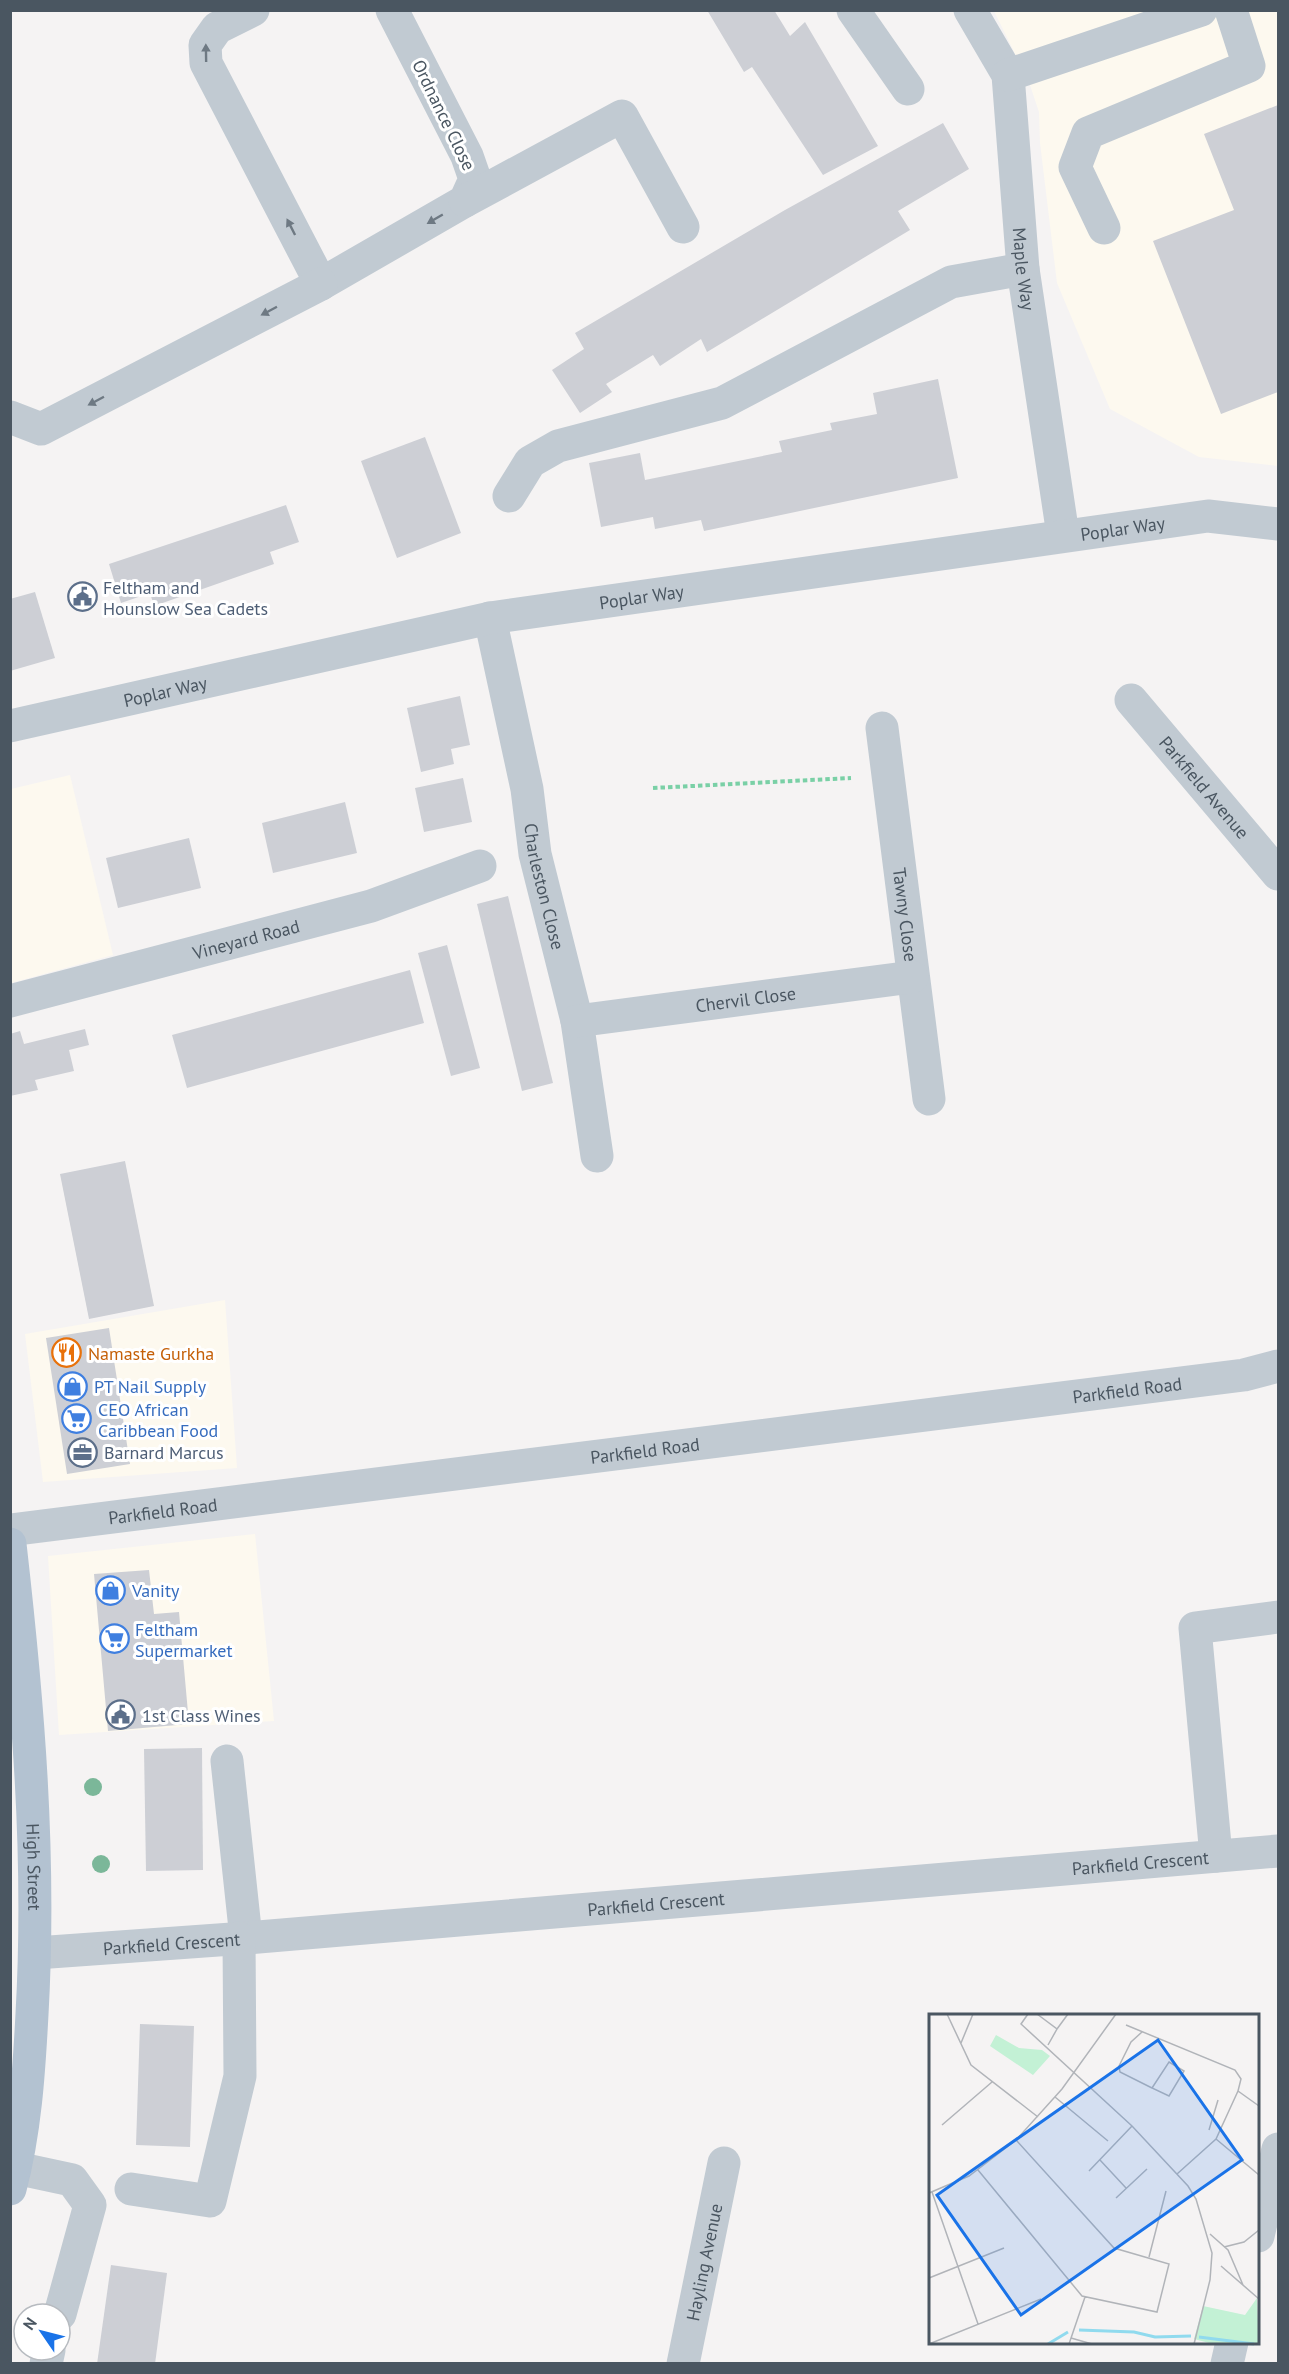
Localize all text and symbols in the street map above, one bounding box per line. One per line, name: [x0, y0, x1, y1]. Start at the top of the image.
one-way arrow: [201, 43, 211, 62]
street label: Ordnance Close: [407, 56, 481, 174]
one-way arrow: [426, 213, 443, 223]
one-way arrow: [286, 218, 296, 235]
street label: Maple Way: [1008, 227, 1041, 313]
one-way arrow: [260, 306, 277, 315]
one-way arrow: [87, 396, 104, 406]
street label: Poplar Way: [1079, 511, 1167, 545]
place label: Feltham and Hounslow Sea Cadets: [103, 576, 268, 620]
street label: Poplar Way: [598, 579, 686, 614]
public building icon: Feltham and Hounslow Sea Cadets: [66, 581, 98, 613]
street label: Poplar Way: [121, 670, 210, 712]
street label: Parkfield Avenue: [1155, 731, 1254, 843]
street label: Charleston Close: [520, 822, 570, 952]
street label: Tawny Close: [888, 866, 923, 963]
street label: Vineyard Road: [189, 914, 302, 964]
street label: Chervil Close: [694, 981, 797, 1017]
restaurant icon: Namaste Gurkha: [51, 1337, 83, 1369]
place label: Namaste Gurkha: [88, 1342, 214, 1365]
shop icon: PT Nail Supply: [57, 1370, 89, 1402]
street label: Parkfield Road: [1071, 1371, 1183, 1408]
place label: PT Nail Supply: [94, 1375, 207, 1398]
place label: CEO African Caribbean Food: [98, 1398, 218, 1442]
supermarket icon: CEO African Caribbean Food: [61, 1403, 93, 1435]
street label: Parkfield Road: [589, 1432, 701, 1468]
office icon: Barnard Marcus: [67, 1436, 99, 1468]
place label: Barnard Marcus: [104, 1441, 224, 1464]
street label: Parkfield Road: [107, 1493, 219, 1529]
shop icon: Vanity: [95, 1574, 127, 1606]
place label: Vanity: [131, 1579, 180, 1602]
place label: Feltham Supermarket: [135, 1618, 233, 1662]
supermarket icon: Feltham Supermarket: [98, 1623, 130, 1655]
public building icon: 1st Class Wines: [105, 1699, 137, 1731]
place label: 1st Class Wines: [142, 1704, 261, 1727]
street label: High Street: [22, 1823, 46, 1911]
street label: Parkfield Crescent: [1071, 1845, 1210, 1880]
street label: Parkfield Crescent: [587, 1886, 725, 1921]
street label: Parkfield Crescent: [102, 1927, 241, 1960]
inset map: [929, 2014, 1259, 2344]
street label: Hayling Avenue: [681, 2201, 727, 2323]
north arrow: [12, 2302, 72, 2362]
text: N: [19, 2313, 41, 2333]

